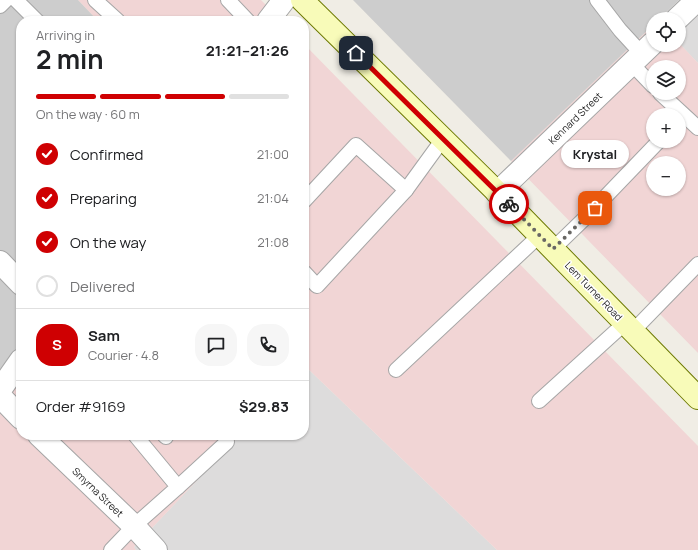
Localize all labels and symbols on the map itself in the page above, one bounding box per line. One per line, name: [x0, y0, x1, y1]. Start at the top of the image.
pin: [339, 36, 373, 70]
street label: Kennard Street: [545, 89, 605, 147]
callout: Krystal: [561, 140, 629, 168]
courier: [489, 184, 529, 224]
pin: [578, 191, 612, 225]
street label: Lem Turner Road: [562, 258, 626, 324]
street label: Smyrna Street: [69, 464, 127, 520]

